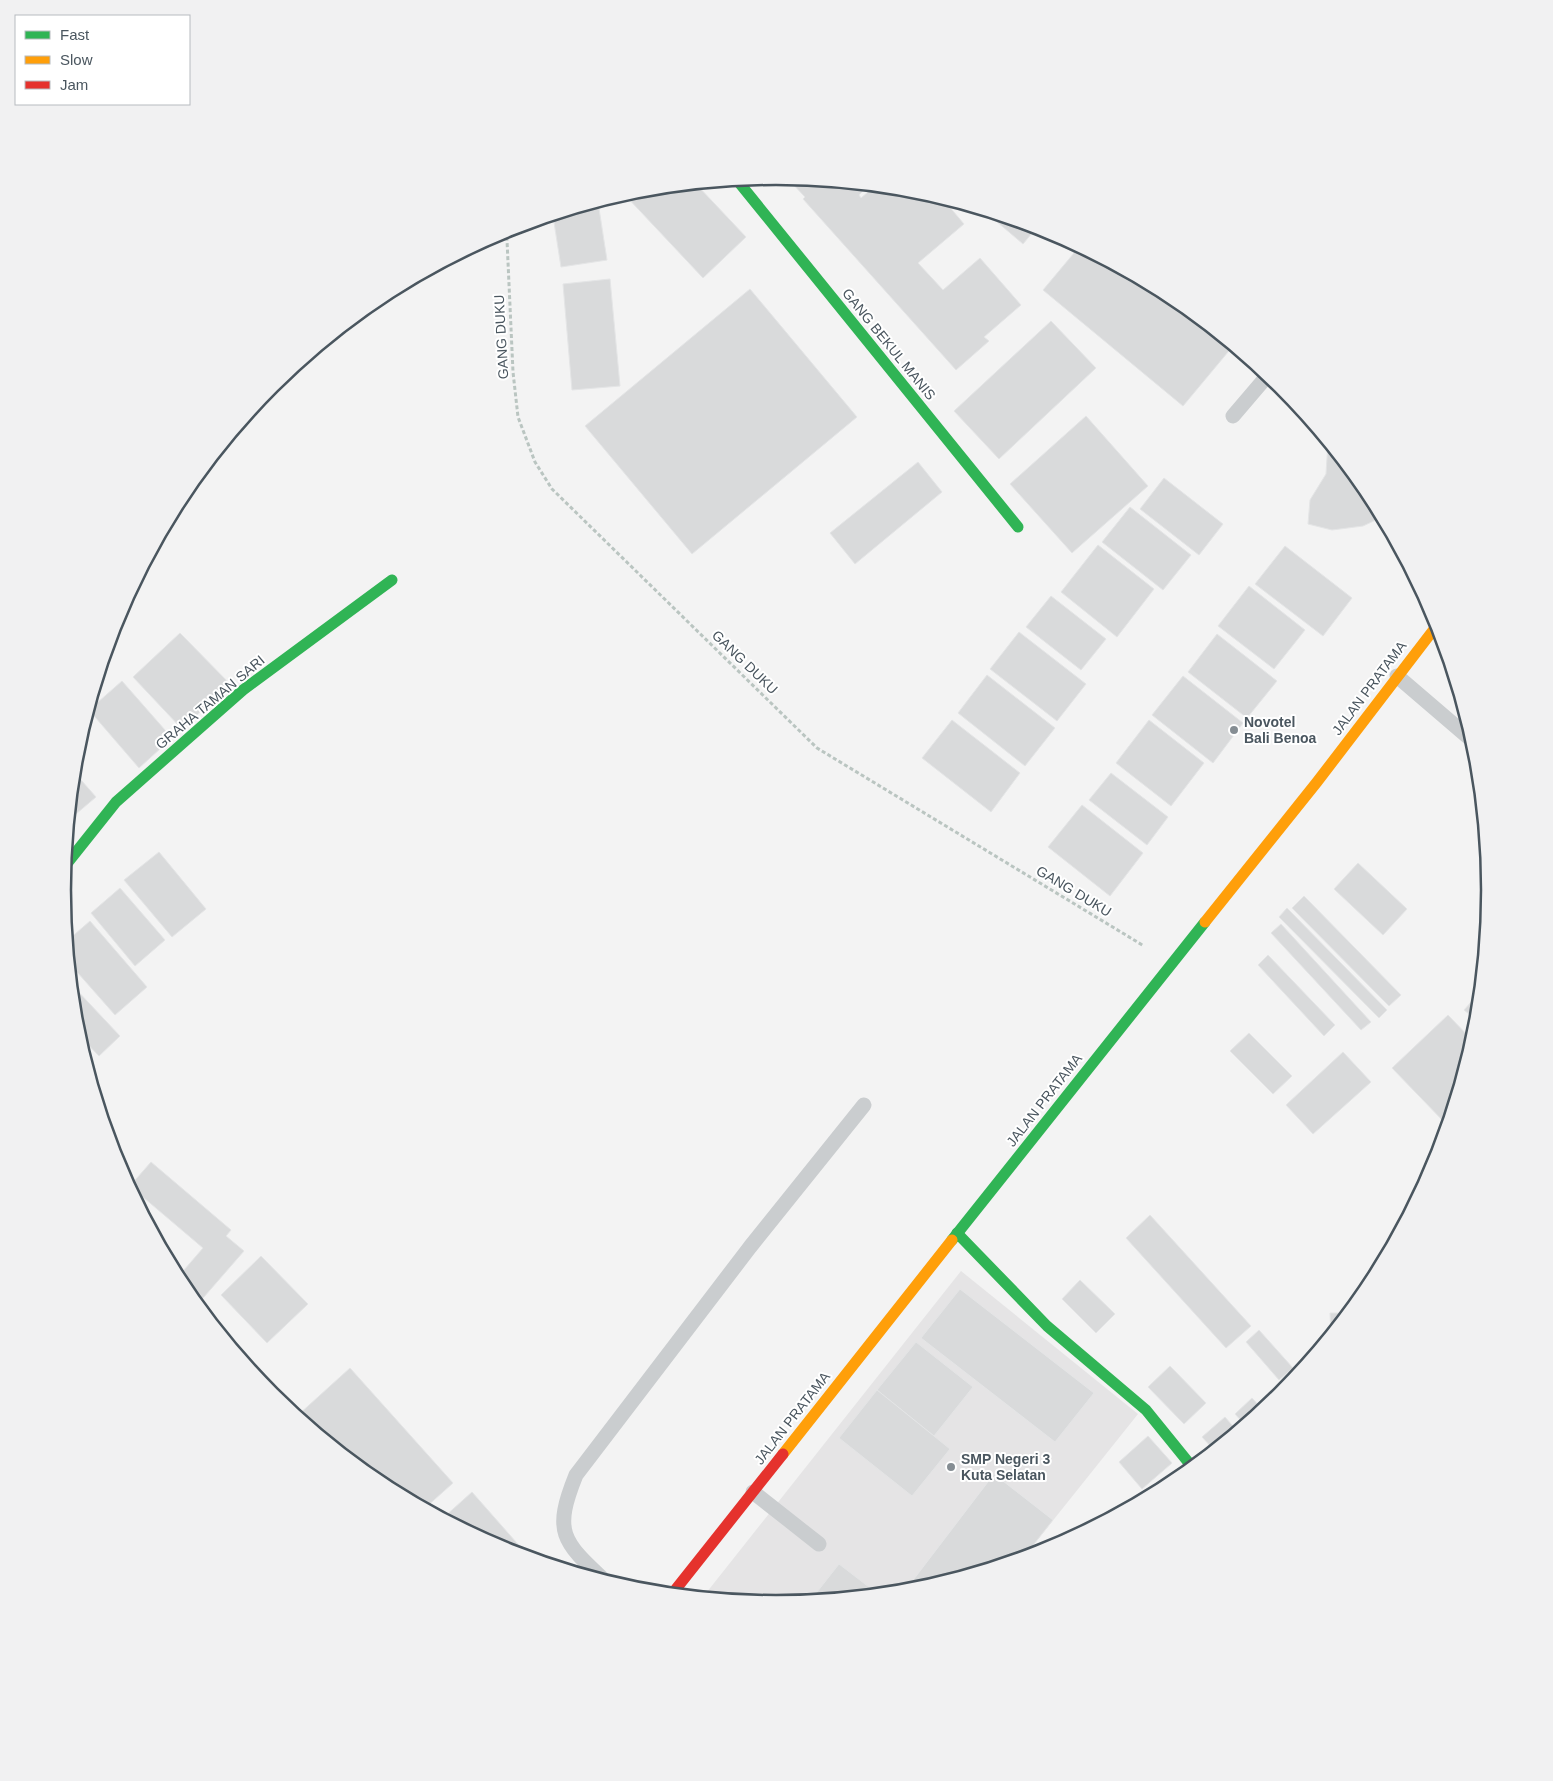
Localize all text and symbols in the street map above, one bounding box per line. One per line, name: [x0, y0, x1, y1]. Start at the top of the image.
legend: [15, 15, 190, 105]
text: Fast: [60, 26, 90, 43]
text: Slow: [60, 51, 93, 68]
text: Jam: [60, 76, 88, 93]
street label: GANG BEKUL MANIS: [839, 285, 939, 403]
street label: GANG DUKU: [491, 294, 511, 380]
street label: GANG DUKU: [709, 627, 781, 697]
street label: JALAN PRATAMA: [1329, 638, 1410, 738]
street label: GRAHA TAMAN SARI: [152, 652, 268, 752]
place label: Novotel Bali Benoa: [1244, 714, 1317, 746]
marker: Novotel Bali Benoa: [1228, 724, 1240, 736]
street label: GANG DUKU: [1034, 862, 1114, 920]
street label: JALAN PRATAMA: [1003, 1050, 1086, 1149]
street label: JALAN PRATAMA: [751, 1368, 834, 1467]
place label: SMP Negeri 3 Kuta Selatan: [961, 1451, 1050, 1483]
marker: SMP Negeri 3 Kuta Selatan: [945, 1461, 957, 1473]

